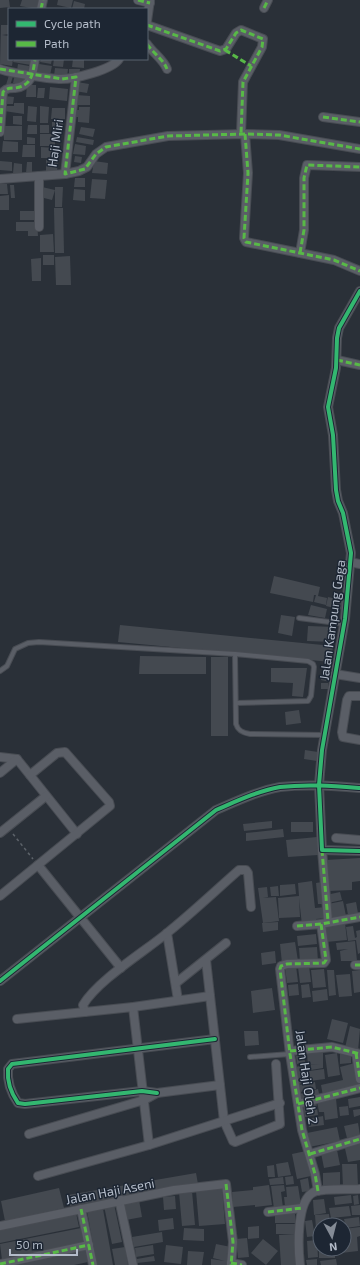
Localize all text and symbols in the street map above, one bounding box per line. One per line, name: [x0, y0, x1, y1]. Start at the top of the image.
legend: [8, 8, 148, 60]
text: Cycle path: [44, 16, 101, 30]
text: Path: [44, 36, 69, 50]
street label: Haji Miri: [44, 118, 66, 168]
street label: Jalan Kampung Gaga: [316, 559, 348, 681]
street label: Jalan Haji Oleh 2: [292, 1029, 322, 1125]
street label: Jalan Haji Aseni: [64, 1175, 156, 1207]
north arrow: [312, 1217, 352, 1257]
scale bar: [10, 1231, 77, 1257]
text: 50 m: [16, 1237, 43, 1251]
text: N: [328, 1240, 338, 1254]

